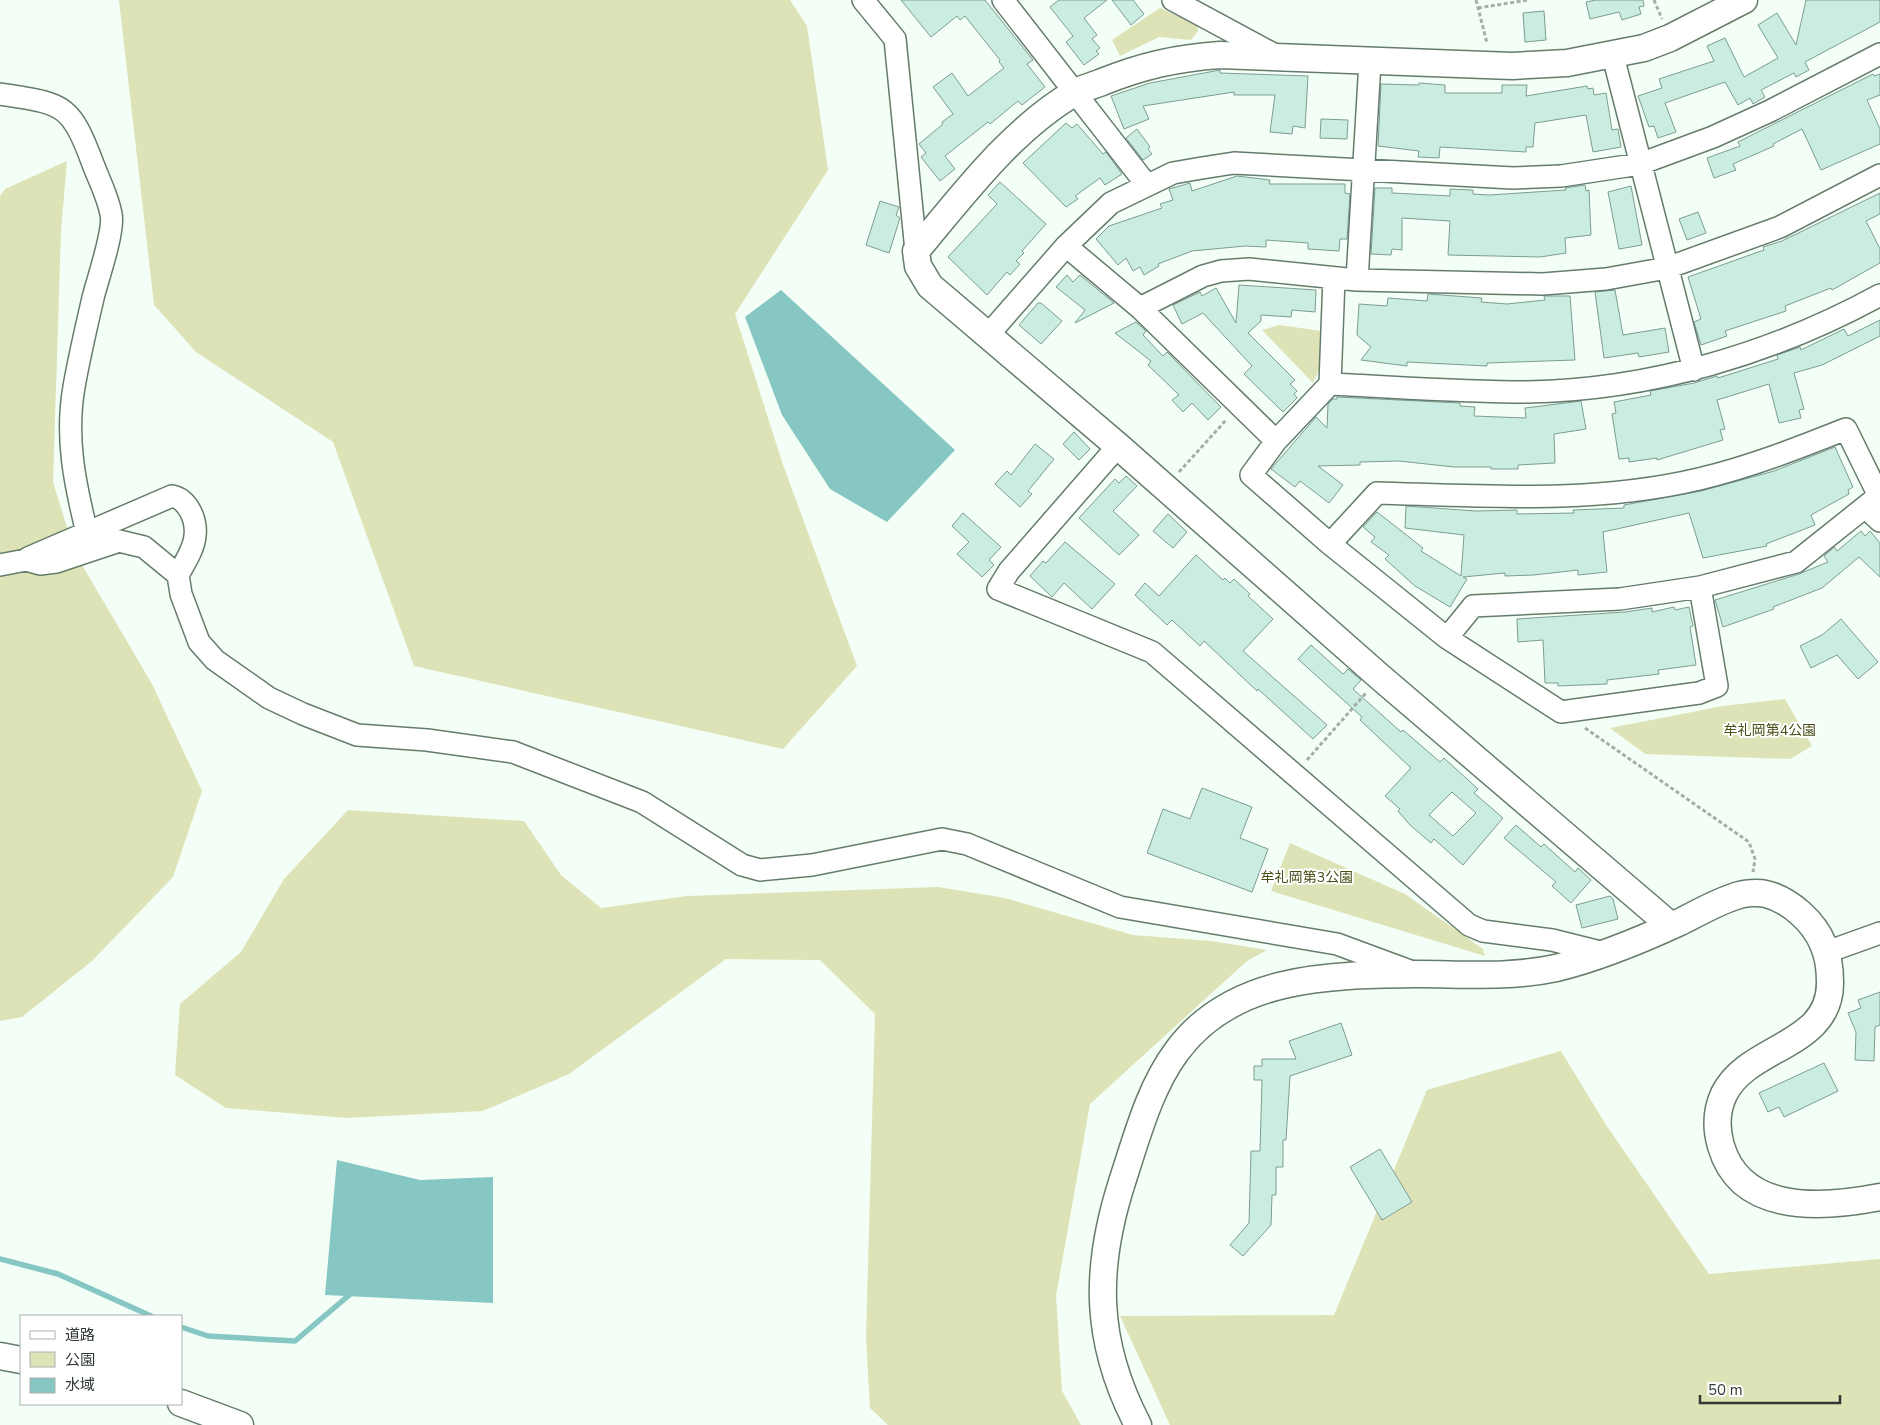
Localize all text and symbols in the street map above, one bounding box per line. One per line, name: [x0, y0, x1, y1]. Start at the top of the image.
park label: 牟礼岡第4公園: [1724, 721, 1816, 740]
park label: 牟礼岡第3公園: [1261, 868, 1353, 887]
legend: [20, 1315, 182, 1405]
text: 道路: [65, 1325, 95, 1345]
text: 公園: [65, 1350, 95, 1370]
scale bar: [1700, 1372, 1840, 1404]
text: 水域: [65, 1375, 95, 1395]
text: 50 m: [1708, 1380, 1743, 1400]

